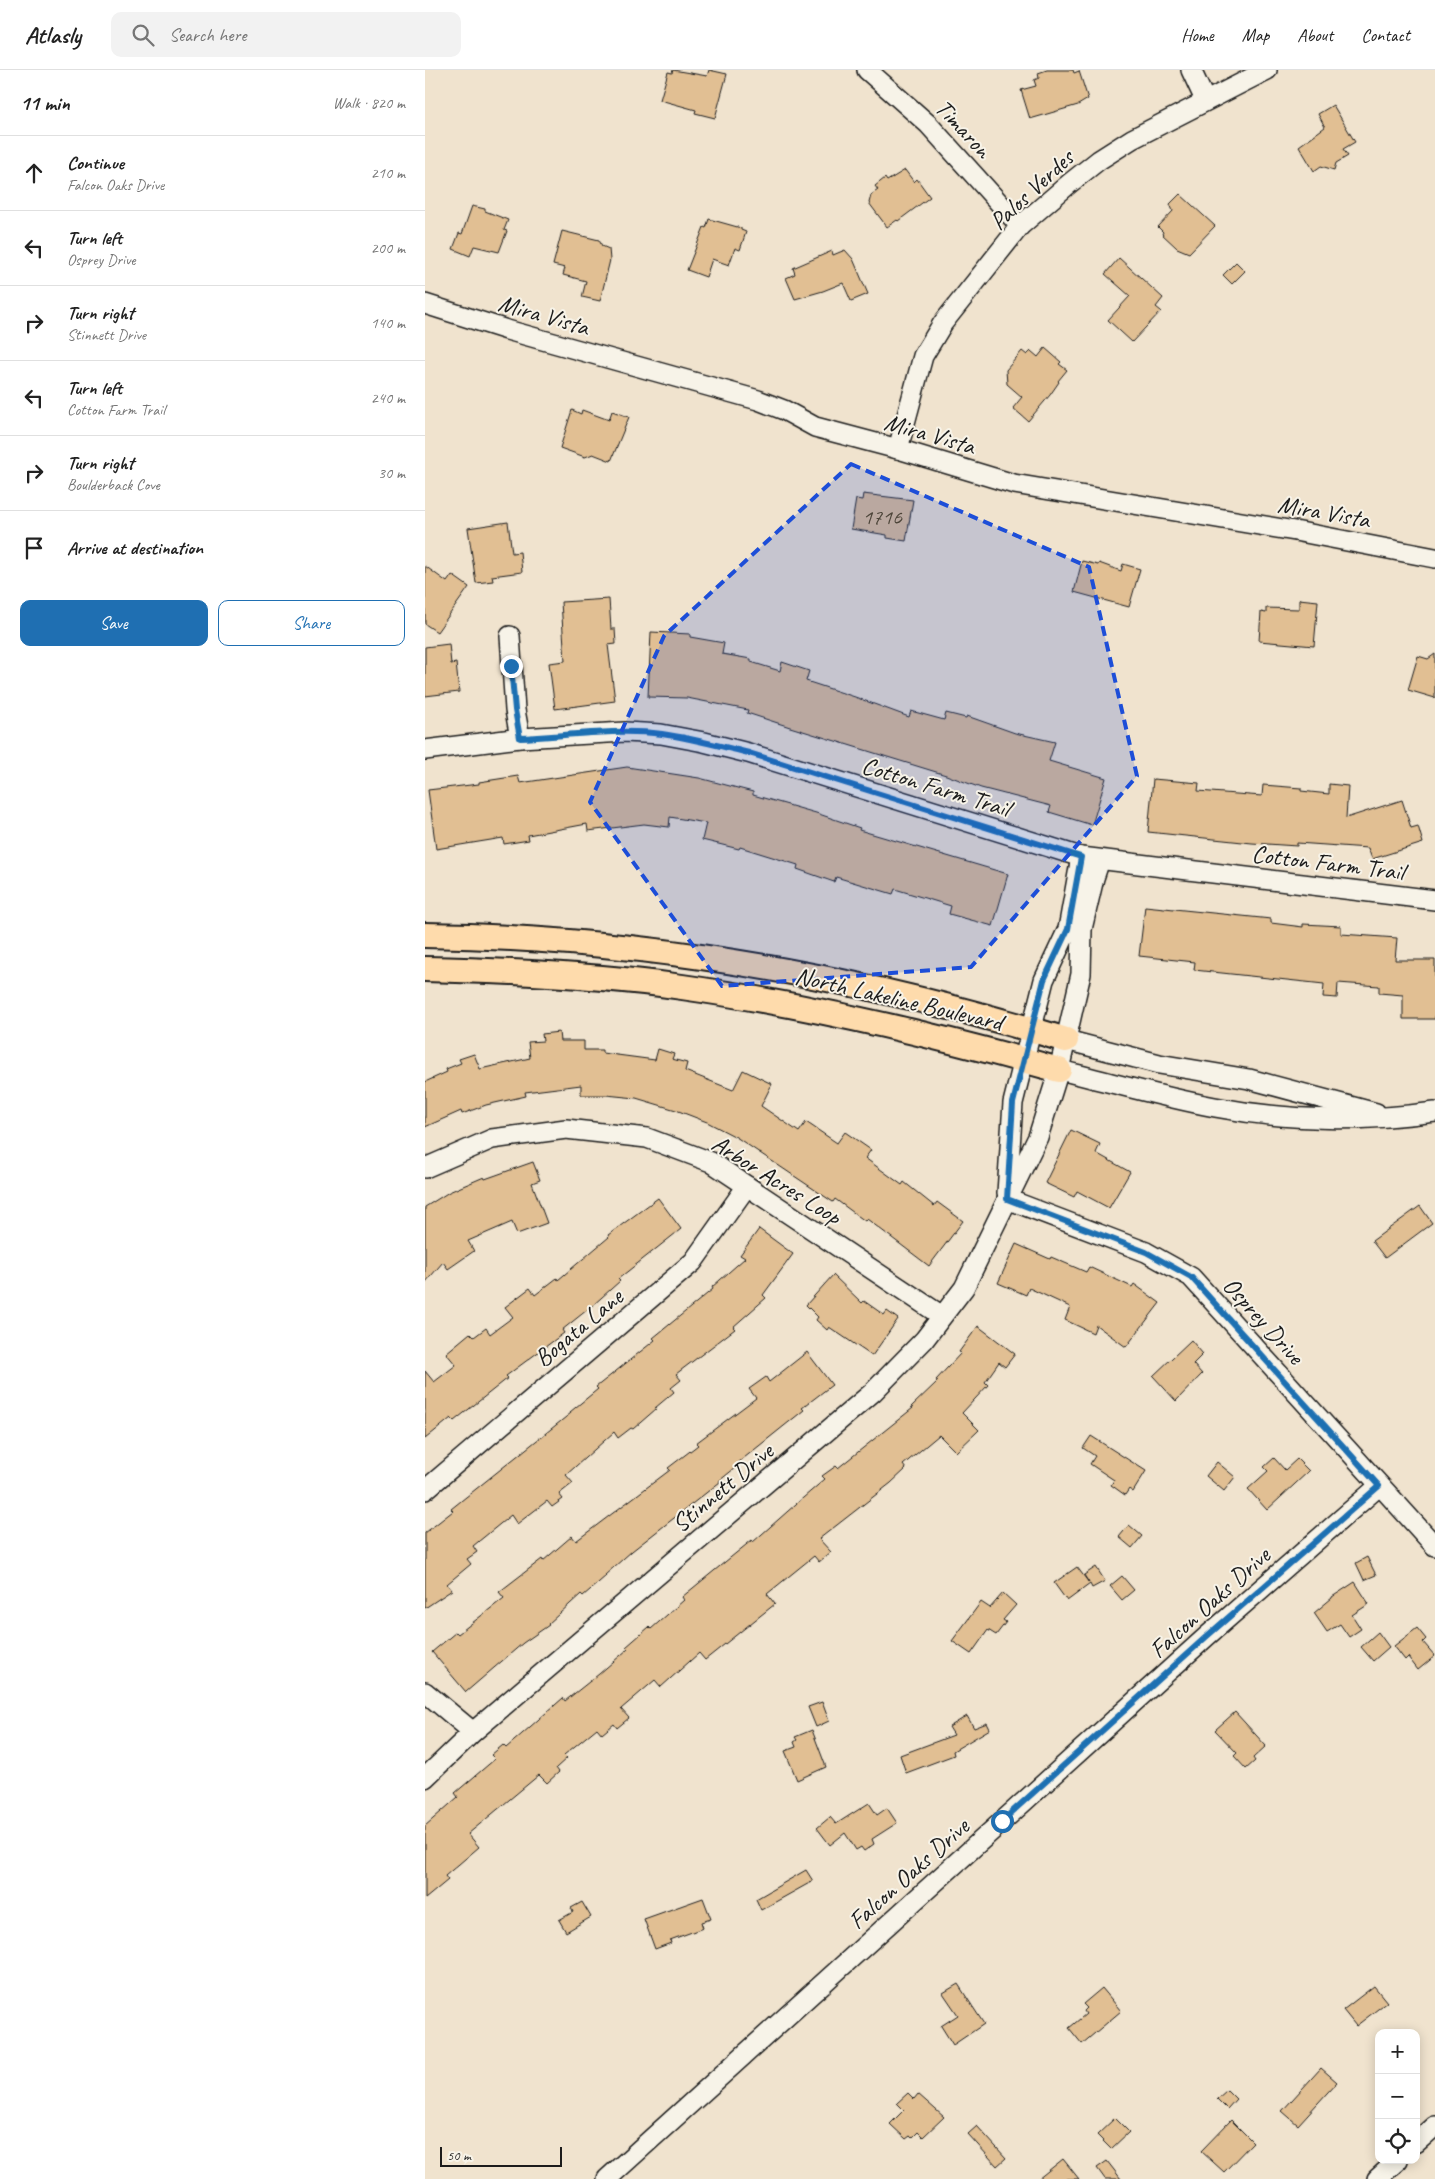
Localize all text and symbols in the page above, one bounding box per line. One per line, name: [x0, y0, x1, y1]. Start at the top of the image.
search box: [111, 12, 461, 57]
text: Atlasly: [25, 20, 81, 50]
icon: search: [129, 21, 157, 49]
text: Search here: [169, 23, 246, 47]
text: Home: [1181, 24, 1214, 46]
text: Map: [1242, 24, 1269, 46]
text: About: [1297, 24, 1333, 46]
text: Contact: [1361, 24, 1410, 46]
text: 11 min: [20, 90, 70, 116]
street label: Timaron: [928, 92, 1000, 166]
text: Walk · 820 m: [333, 93, 405, 113]
street label: Palos Verdes: [983, 141, 1083, 237]
text: Continue: [67, 151, 124, 175]
icon: ahead: [20, 159, 48, 187]
text: 210 m: [371, 163, 405, 183]
text: Falcon Oaks Drive: [67, 175, 164, 195]
text: Turn left: [67, 226, 122, 250]
icon: left: [20, 234, 48, 262]
text: 200 m: [371, 238, 405, 258]
text: Osprey Drive: [67, 250, 135, 270]
street label: Mira Vista: [495, 287, 595, 344]
text: Turn right: [67, 301, 134, 325]
icon: right: [20, 309, 48, 337]
text: 140 m: [371, 313, 405, 333]
text: Stinnett Drive: [67, 325, 146, 345]
text: Turn left: [67, 376, 122, 400]
icon: left: [20, 384, 48, 412]
text: 240 m: [371, 388, 405, 408]
text: Cotton Farm Trail: [67, 400, 165, 420]
street label: Mira Vista: [881, 406, 981, 463]
text: Turn right: [67, 451, 134, 475]
icon: right: [20, 459, 48, 487]
text: 30 m: [378, 463, 405, 483]
text: Boulderback Cove: [67, 475, 160, 495]
street label: Mira Vista: [1275, 488, 1374, 536]
house number: 1716: [862, 503, 903, 531]
icon: arrive: [20, 534, 48, 562]
text: Arrive at destination: [67, 536, 203, 560]
button: Save: [20, 600, 208, 646]
button: Share: [218, 600, 405, 646]
route end: [500, 655, 523, 678]
street label: Cotton Farm Trail: [858, 749, 1018, 826]
street label: Cotton Farm Trail: [1250, 838, 1411, 889]
street label: North Lakeline Boulevard: [792, 960, 1010, 1039]
street label: Arbor Acres Loop: [706, 1127, 849, 1233]
street label: Osprey Drive: [1216, 1270, 1312, 1372]
street label: Bogata Lane: [528, 1280, 631, 1374]
street label: Stinnett Drive: [665, 1435, 782, 1540]
street label: Falcon Oaks Drive: [1143, 1539, 1278, 1665]
street label: Falcon Oaks Drive: [842, 1810, 977, 1936]
route start: [991, 1810, 1014, 1833]
map controls: [1375, 2029, 1420, 2164]
button: +: [1375, 2029, 1420, 2074]
button: −: [1375, 2074, 1420, 2119]
button: locate: [1375, 2119, 1420, 2164]
scale bar: [440, 2144, 563, 2167]
text: 50 m: [447, 2147, 471, 2164]

